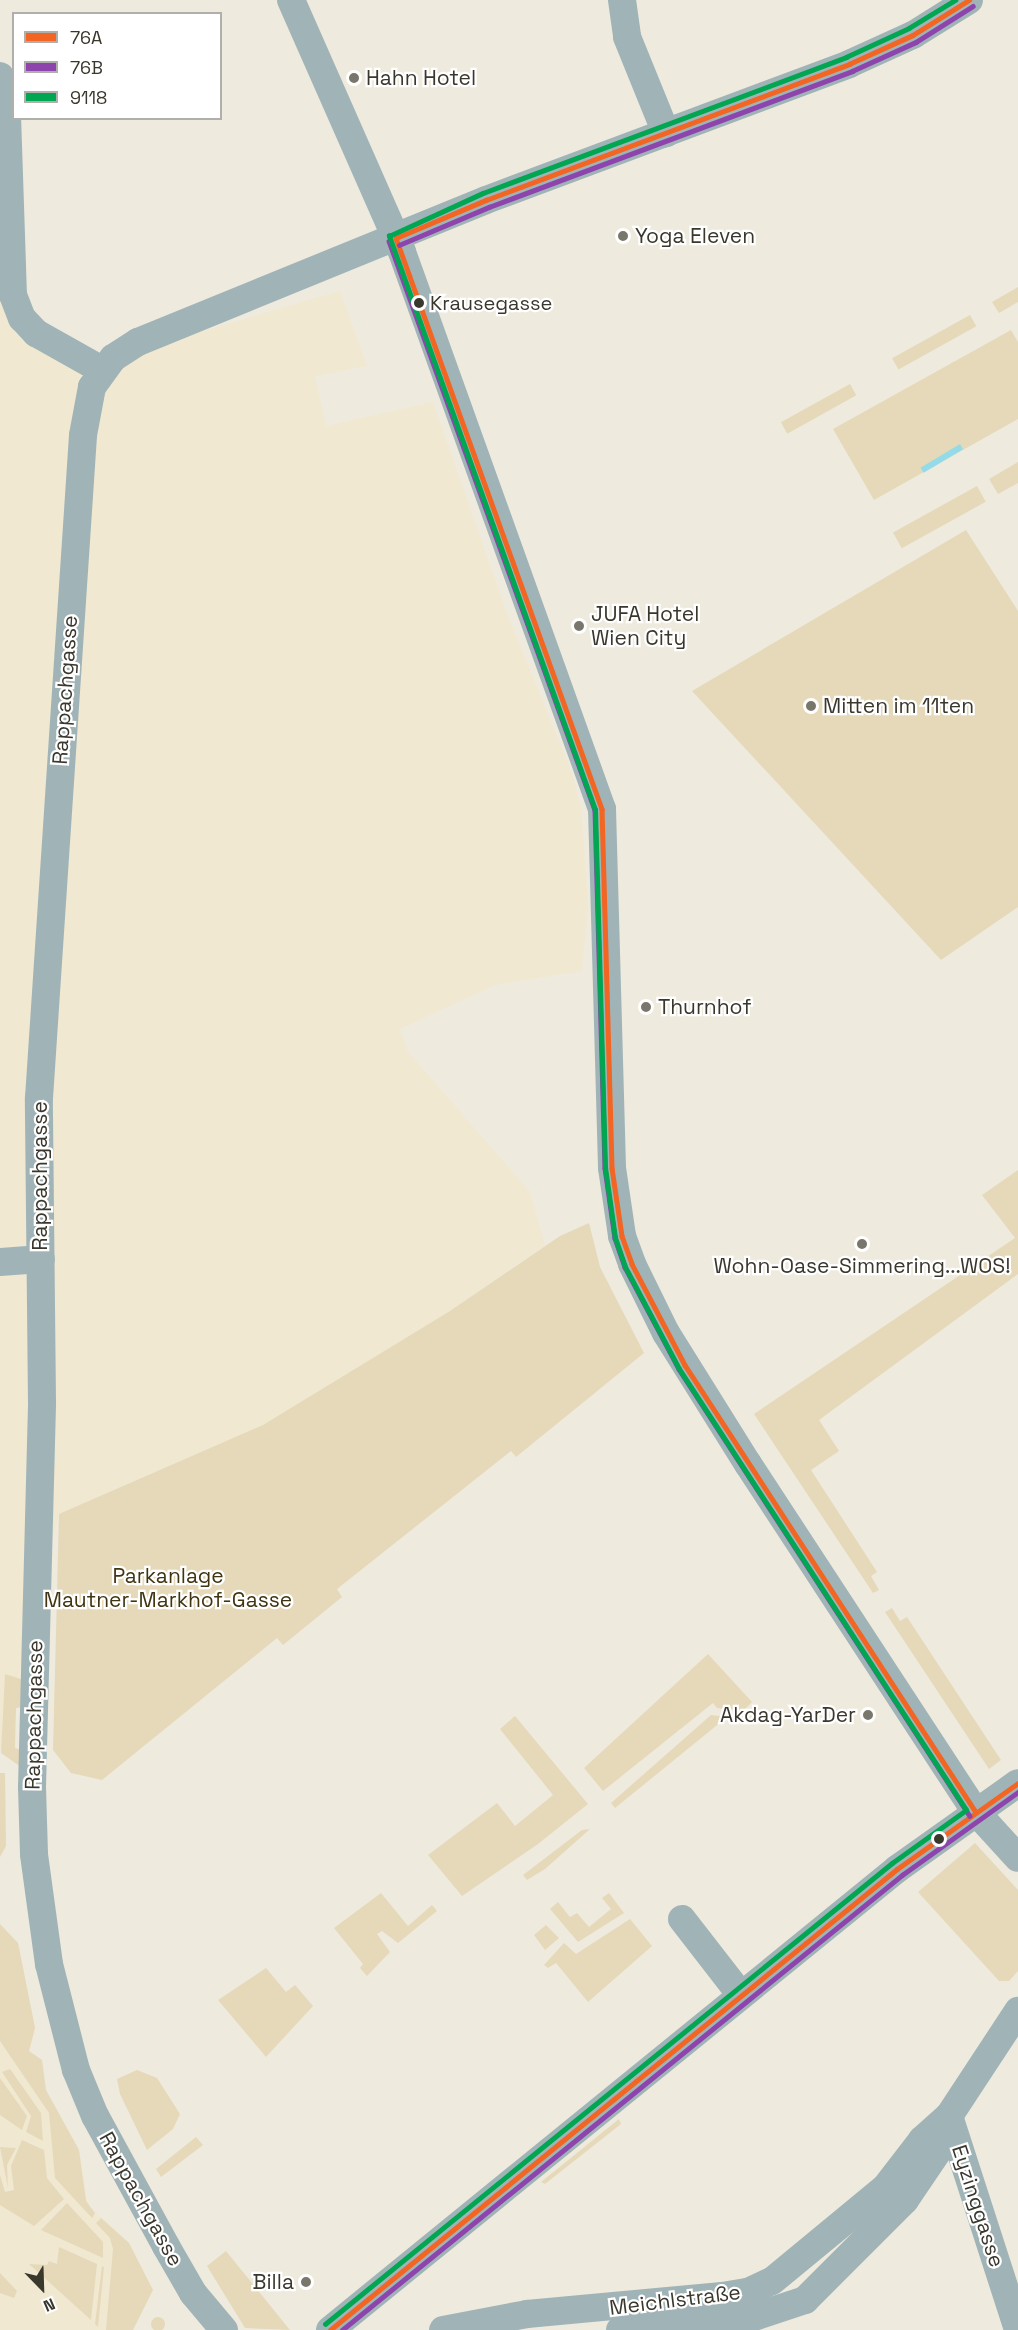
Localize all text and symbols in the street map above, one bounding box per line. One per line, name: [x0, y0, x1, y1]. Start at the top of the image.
legend: [12, 12, 222, 120]
text: 76A: [70, 26, 102, 49]
text: 76B: [70, 56, 103, 79]
place label: Hahn Hotel: [366, 65, 476, 91]
marker: Hahn Hotel: [347, 71, 361, 85]
text: 9118: [70, 86, 107, 109]
place label: Yoga Eleven: [635, 223, 755, 249]
marker: Yoga Eleven: [616, 229, 630, 243]
place label: Krausegasse: [430, 291, 552, 315]
marker: Krausegasse: [413, 297, 425, 309]
place label: JUFA Hotel Wien City: [591, 601, 700, 651]
street label: Rappachgasse: [47, 614, 83, 766]
marker: JUFA Hotel Wien City: [572, 619, 586, 633]
place label: Mitten im 11ten: [823, 693, 974, 719]
marker: Mitten im 11ten: [804, 699, 818, 713]
place label: Thurnhof: [658, 994, 751, 1020]
marker: Thurnhof: [639, 1000, 653, 1014]
street label: Rappachgasse: [27, 1101, 53, 1251]
marker: Wohn-Oase-Simmering...WOS!: [855, 1237, 869, 1251]
place label: Wohn-Oase-Simmering...WOS!: [714, 1253, 1010, 1279]
park label: Parkanlage Mautner-Markhof-Gasse: [44, 1563, 292, 1613]
street label: Rappachgasse: [20, 1640, 48, 1790]
place label: Akdag-YarDer: [720, 1702, 856, 1728]
marker: Akdag-YarDer: [861, 1708, 875, 1722]
unlabelled marker: [933, 1833, 945, 1845]
street label: Rappachgasse: [94, 2127, 188, 2271]
street label: Eyzinggasse: [946, 2142, 1010, 2270]
north arrow: [12, 2258, 72, 2318]
place label: Billa: [253, 2269, 294, 2295]
marker: Billa: [299, 2275, 313, 2289]
street label: Meichlstraße: [608, 2279, 742, 2321]
text: N: [40, 2293, 58, 2317]

